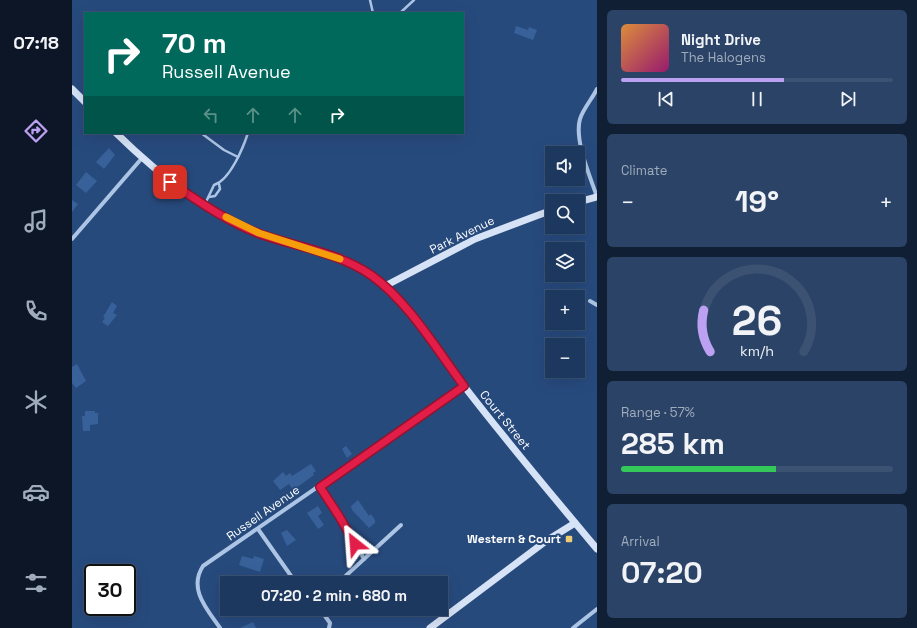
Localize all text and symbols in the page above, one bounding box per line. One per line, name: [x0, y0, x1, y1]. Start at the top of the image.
text: 70 m: [162, 25, 227, 61]
icon: right: [96, 28, 148, 80]
text: Night Drive: [681, 30, 761, 49]
text: 07:18: [13, 31, 59, 54]
text: The Halogens: [681, 49, 766, 66]
text: Russell Avenue: [162, 60, 291, 83]
icon: previous: [655, 88, 677, 110]
icon: pause: [746, 88, 768, 110]
icon: next: [837, 88, 859, 110]
icon: left: [200, 104, 222, 126]
icon: ahead: [242, 104, 264, 126]
icon: ahead: [284, 104, 306, 126]
icon: right: [326, 104, 348, 126]
icon: directions: [22, 117, 50, 145]
map controls: [545, 146, 585, 378]
button: sound: [545, 146, 585, 186]
text: Climate: [621, 162, 667, 179]
pin: [153, 165, 187, 199]
icon: arrive: [159, 171, 181, 193]
text: 19°: [735, 182, 779, 221]
text: −: [621, 188, 635, 216]
text: +: [879, 188, 893, 216]
button: search: [545, 194, 585, 234]
icon: music: [22, 207, 50, 235]
street label: Park Avenue: [427, 212, 497, 258]
button: layers: [545, 242, 585, 282]
button: +: [545, 290, 585, 330]
text: 26: [732, 294, 782, 347]
icon: phone: [22, 297, 50, 325]
button: −: [545, 338, 585, 378]
text: km/h: [740, 342, 774, 360]
street label: Court Street: [476, 387, 534, 453]
icon: climate: [22, 388, 50, 416]
text: Range · 57%: [621, 404, 695, 421]
text: 285 km: [621, 424, 725, 463]
icon: car: [22, 478, 50, 506]
street label: Russell Avenue: [223, 482, 303, 544]
position arrow: [334, 523, 376, 565]
place label: Western & Court: [467, 531, 561, 547]
text: Arrival: [621, 533, 660, 550]
marker: Western & Court: [564, 534, 574, 544]
text: 07:20: [621, 553, 703, 592]
speed limit sign: 30: [84, 564, 136, 616]
icon: filters: [22, 569, 50, 597]
text: 07:20 · 2 min · 680 m: [261, 586, 407, 605]

